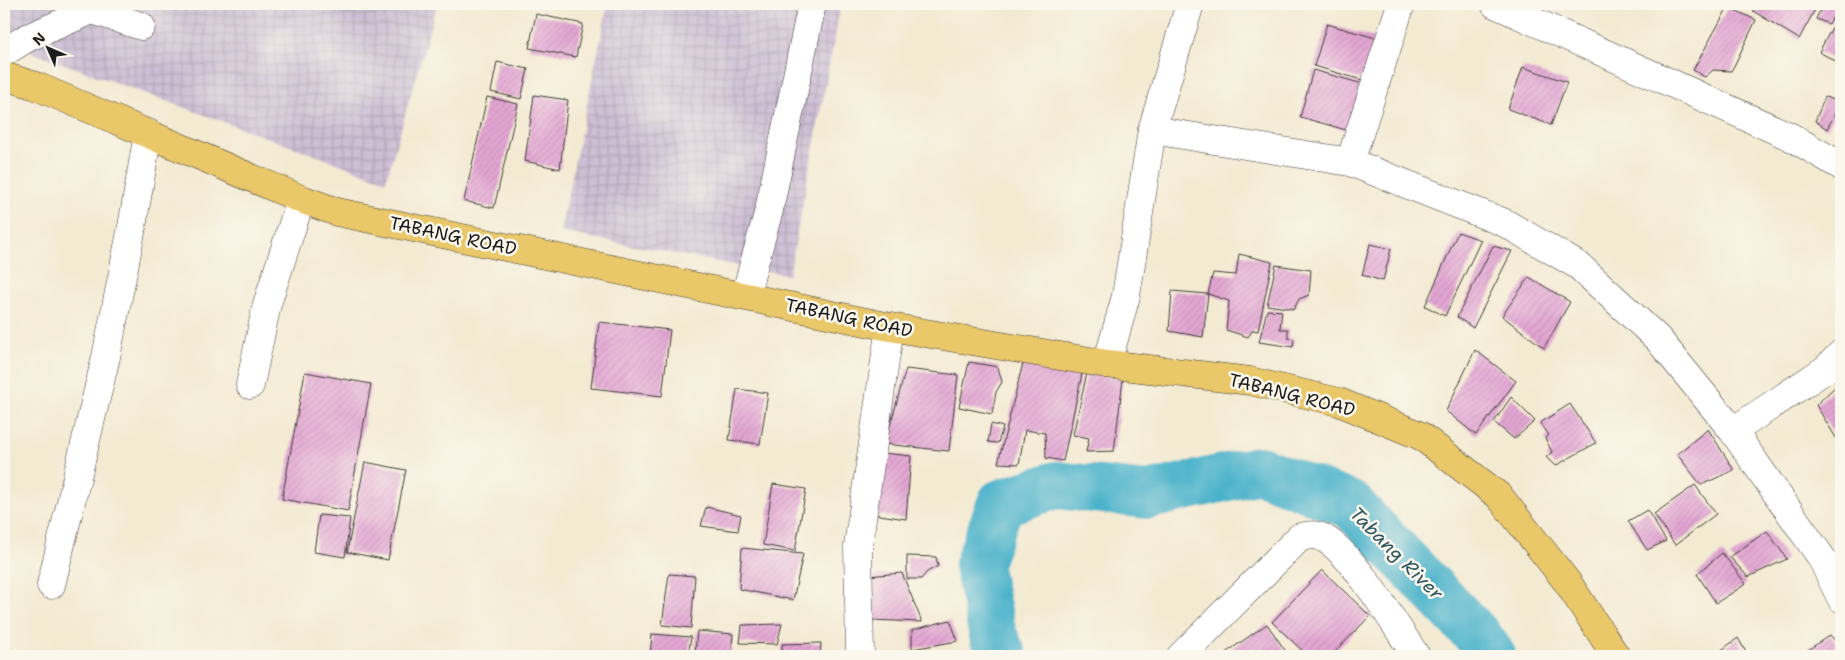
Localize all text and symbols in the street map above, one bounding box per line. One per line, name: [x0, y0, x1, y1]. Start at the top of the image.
north arrow: [22, 22, 72, 72]
text: N: [29, 29, 49, 49]
street label: TABANG ROAD: [387, 211, 519, 261]
street label: TABANG ROAD: [783, 293, 915, 343]
street label: TABANG ROAD: [1226, 368, 1358, 422]
water label: Tabang River: [1345, 501, 1449, 606]

